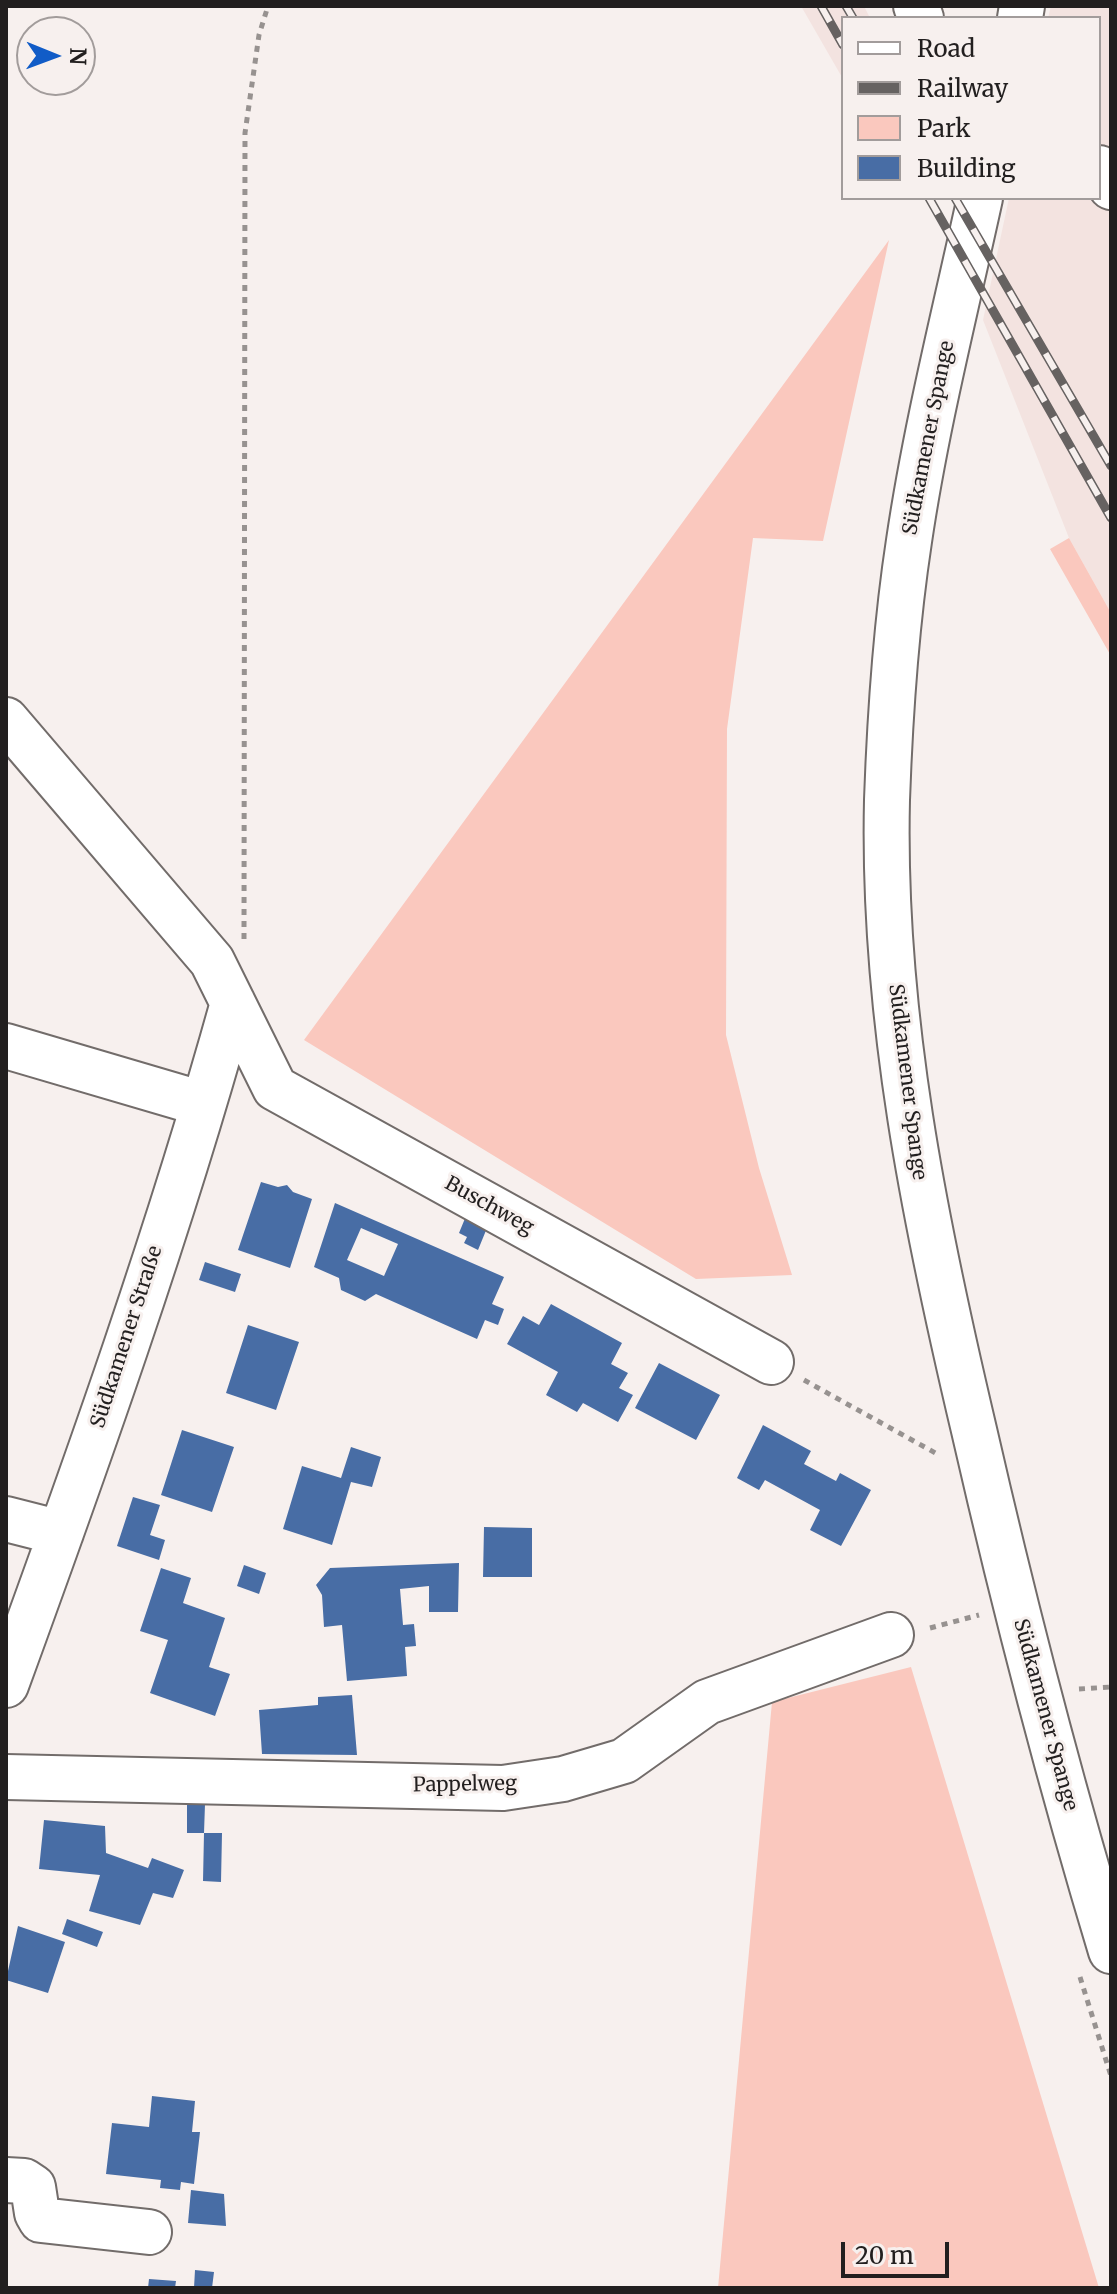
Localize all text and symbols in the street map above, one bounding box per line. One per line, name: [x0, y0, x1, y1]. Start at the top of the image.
north arrow: [16, 16, 96, 96]
legend: [841, 16, 1101, 200]
text: Road: [917, 33, 975, 64]
text: N: [64, 47, 92, 65]
text: Railway: [917, 73, 1008, 104]
text: Park: [917, 113, 970, 144]
text: Building: [917, 153, 1016, 184]
street label: Südkamener Spange: [898, 339, 960, 537]
street label: Südkamener Spange: [883, 983, 931, 1181]
street label: Buschweg: [440, 1172, 538, 1240]
street label: Südkamener Straße: [86, 1243, 168, 1431]
street label: Südkamener Spange: [1008, 1617, 1082, 1813]
street label: Pappelweg: [413, 1772, 517, 1798]
scale bar: [845, 2226, 953, 2276]
text: 20 m: [855, 2240, 914, 2271]

